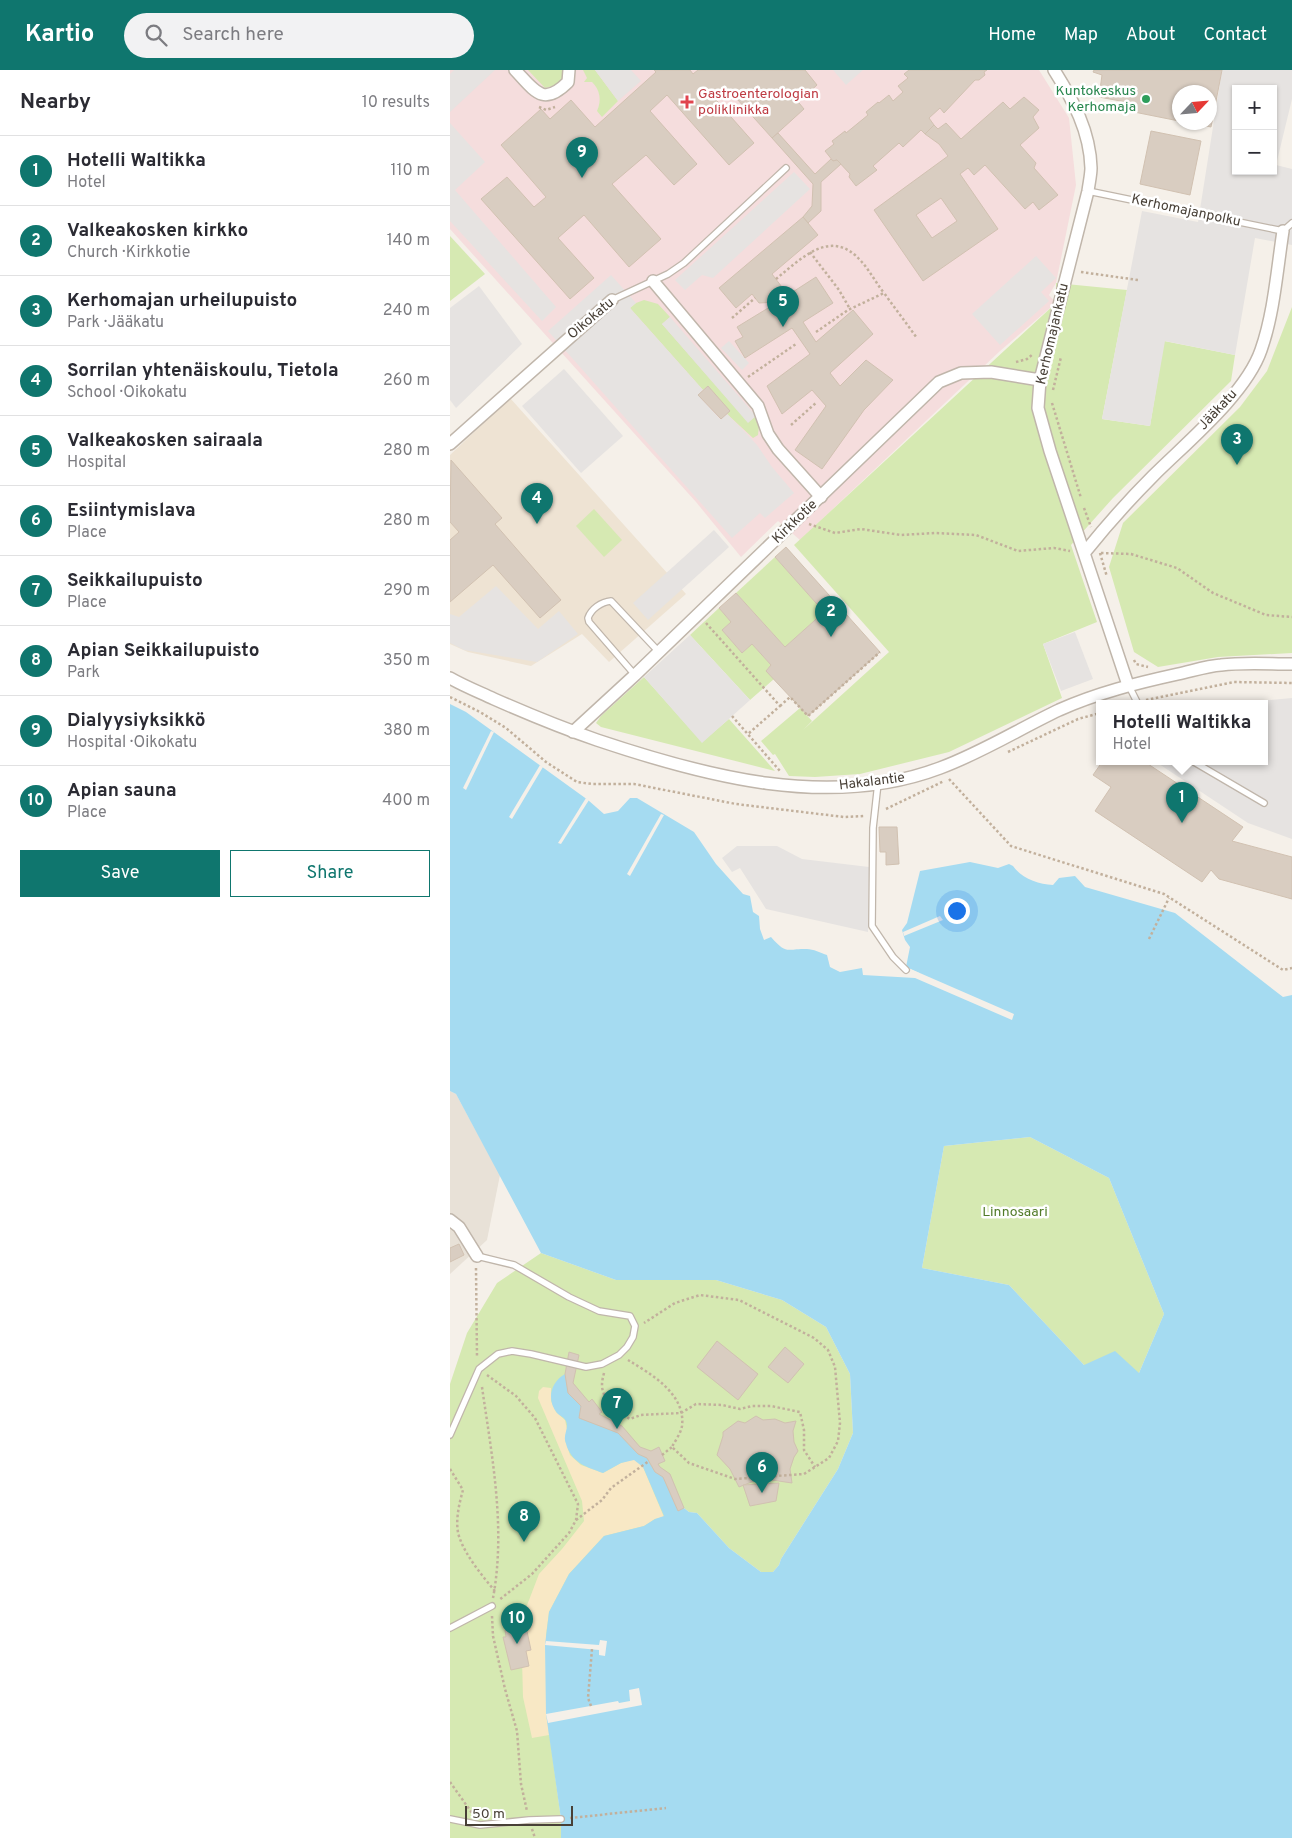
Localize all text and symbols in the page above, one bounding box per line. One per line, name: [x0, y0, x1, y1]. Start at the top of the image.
search box: [124, 13, 474, 58]
text: Kartio: [25, 20, 94, 50]
icon: search: [142, 21, 170, 49]
text: Search here: [182, 23, 284, 47]
text: Home: [988, 24, 1036, 47]
text: Map: [1064, 24, 1098, 47]
text: About: [1126, 24, 1175, 47]
text: Contact: [1203, 24, 1267, 47]
place label: Kuntokeskus Kerhomaja: [1056, 83, 1136, 116]
north arrow: [1172, 85, 1217, 130]
map controls: [1232, 85, 1277, 175]
button: +: [1232, 85, 1277, 130]
place label: Gastroenterologian poliklinikka: [698, 86, 819, 119]
text: Nearby: [20, 89, 91, 116]
text: 10 results: [362, 93, 430, 113]
marker: Kuntokeskus Kerhomaja: [1140, 93, 1152, 105]
marker: Gastroenterologian poliklinikka: [680, 95, 694, 109]
button: −: [1232, 130, 1277, 175]
pin: 9: [566, 137, 598, 178]
text: Hotelli Waltikka: [67, 149, 206, 173]
text: 1: [33, 161, 39, 181]
text: 110 m: [390, 161, 430, 181]
text: Hotel: [67, 173, 106, 193]
street label: Kerhomajanpolku: [1130, 191, 1242, 231]
text: Valkeakosken kirkko: [67, 219, 248, 243]
text: 2: [31, 231, 41, 251]
text: 140 m: [387, 231, 430, 251]
text: Church · Kirkkotie: [67, 243, 190, 263]
street label: Kerhomajankatu: [1033, 282, 1073, 386]
pin: 5: [767, 286, 799, 327]
text: Kerhomajan urheilupuisto: [67, 289, 297, 313]
street label: Oikokatu: [564, 295, 618, 343]
text: 3: [31, 301, 41, 321]
text: 240 m: [383, 301, 430, 321]
text: Park · Jääkatu: [67, 313, 164, 333]
text: Sorrilan yhtenäiskoulu, Tietola: [67, 359, 339, 383]
text: 4: [31, 371, 41, 391]
text: 260 m: [383, 371, 430, 391]
text: School · Oikokatu: [67, 383, 187, 403]
street label: Jääkatu: [1195, 386, 1241, 434]
pin: 3: [1221, 424, 1253, 465]
text: Valkeakosken sairaala: [67, 429, 263, 453]
text: 5: [31, 441, 41, 461]
text: 280 m: [383, 441, 430, 461]
text: Hospital: [67, 453, 126, 473]
pin: 4: [521, 483, 553, 524]
street label: Kirkkotie: [769, 496, 821, 548]
text: Esiintymislava: [67, 499, 196, 523]
text: 6: [31, 511, 41, 531]
text: 280 m: [383, 511, 430, 531]
text: Place: [67, 523, 107, 543]
text: Seikkailupuisto: [67, 569, 203, 593]
text: 7: [32, 581, 40, 601]
text: 290 m: [383, 581, 430, 601]
text: Place: [67, 593, 107, 613]
pin: 2: [815, 596, 847, 637]
text: Apian Seikkailupuisto: [67, 639, 259, 663]
text: 8: [31, 651, 41, 671]
text: 350 m: [383, 651, 430, 671]
text: Park: [67, 663, 100, 683]
popup: [1096, 700, 1268, 765]
text: Dialyysiyksikkö: [67, 709, 205, 733]
text: Hotelli Waltikka: [1113, 711, 1251, 735]
text: 9: [31, 721, 41, 741]
text: 380 m: [383, 721, 430, 741]
text: Hospital · Oikokatu: [67, 733, 197, 753]
text: Hotel: [1113, 735, 1151, 755]
street label: Hakalantie: [838, 770, 906, 794]
text: Apian sauna: [67, 779, 177, 803]
pin: 1: [1166, 782, 1198, 823]
text: 10: [28, 791, 44, 811]
text: 400 m: [382, 791, 430, 811]
text: Place: [67, 803, 107, 823]
button: Save: [20, 850, 220, 897]
button: Share: [230, 850, 430, 897]
your location: [944, 898, 970, 924]
park label: Linnosaari: [982, 1204, 1048, 1221]
pin: 7: [601, 1388, 633, 1429]
pin: 6: [746, 1452, 778, 1493]
pin: 8: [508, 1501, 540, 1542]
pin: 10: [501, 1603, 533, 1644]
scale bar: [465, 1803, 572, 1826]
text: 50 m: [472, 1806, 505, 1823]

